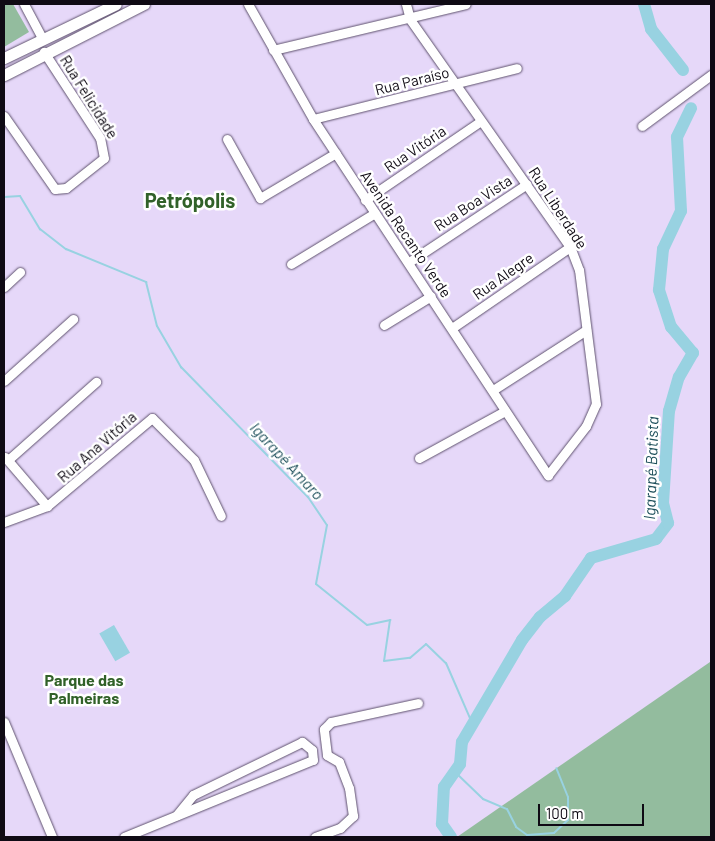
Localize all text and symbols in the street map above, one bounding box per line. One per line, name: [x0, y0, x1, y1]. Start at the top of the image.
street label: Rua Felicidade: [56, 52, 122, 142]
street label: Rua Paraíso: [373, 63, 451, 99]
street label: Rua Vitória: [381, 122, 449, 176]
street label: Rua Liberdade: [525, 164, 591, 252]
street label: Avenida Recanto Verde: [357, 167, 455, 301]
street label: Rua Boa Vista: [431, 171, 515, 235]
district label: Petrópolis: [145, 188, 235, 212]
street label: Rua Alegre: [469, 249, 537, 303]
street label: Rua Ana Vitória: [54, 408, 140, 486]
water label: Igarapé Batista: [640, 416, 662, 520]
water label: Igarapé Amaro: [246, 418, 328, 504]
district label: Parque das Palmeiras: [45, 670, 123, 708]
scale bar: [540, 794, 646, 826]
text: 100 m: [546, 804, 584, 822]

